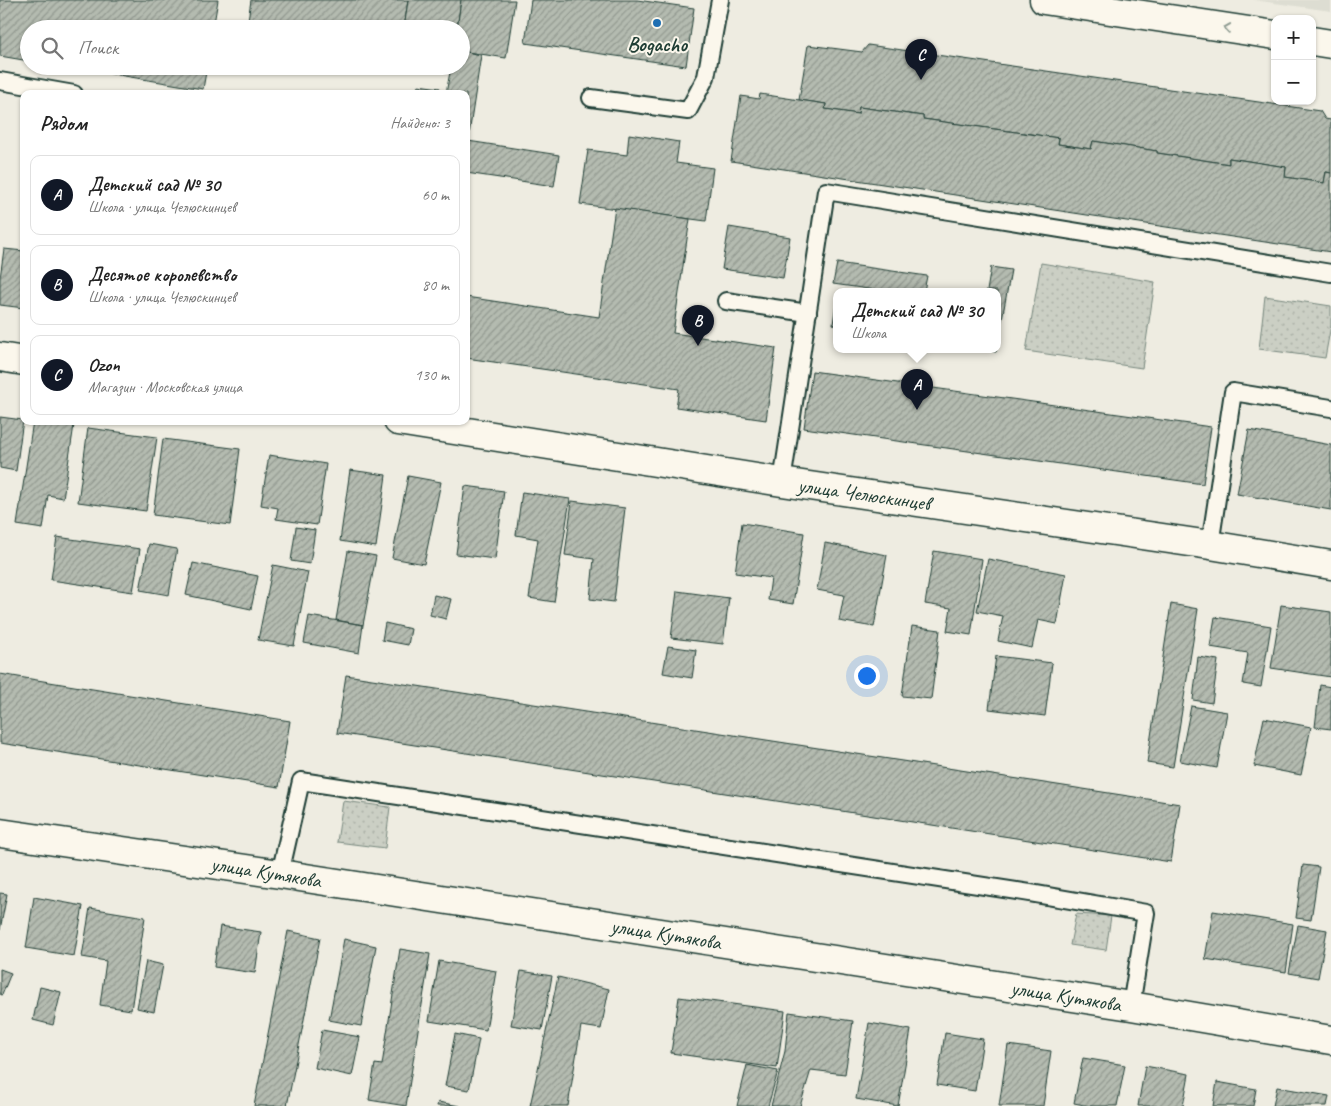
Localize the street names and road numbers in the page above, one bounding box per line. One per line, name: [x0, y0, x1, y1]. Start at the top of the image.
street label: улица Челюскинцев: [794, 472, 936, 517]
street label: улица Кутякова: [207, 850, 325, 894]
street label: улица Кутякова: [607, 912, 725, 956]
street label: улица Кутякова: [1007, 974, 1125, 1018]

